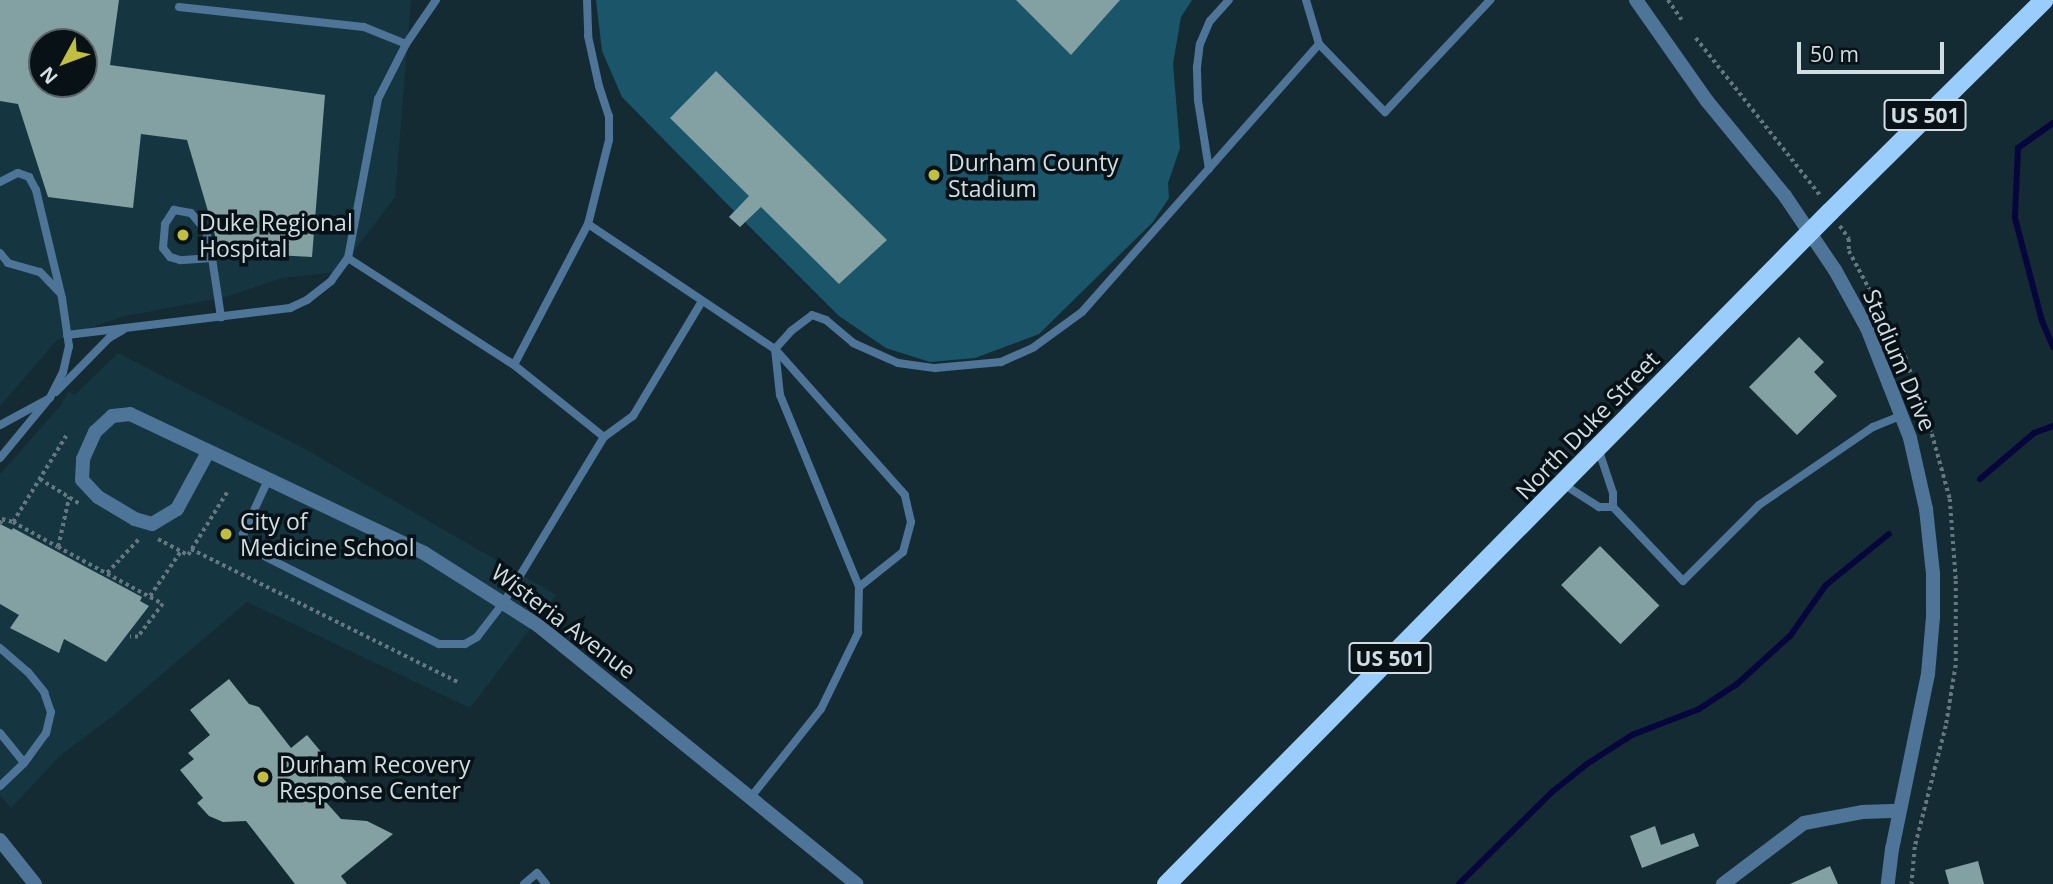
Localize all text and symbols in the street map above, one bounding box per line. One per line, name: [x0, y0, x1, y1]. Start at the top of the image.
north arrow: [28, 28, 98, 98]
scale bar: [1801, 28, 1948, 72]
text: 50 m: [1810, 40, 1859, 68]
text: N: [34, 61, 64, 90]
road number: US 501: [1883, 97, 1967, 132]
place label: Durham County Stadium: [948, 148, 1119, 202]
marker: Durham County Stadium: [926, 167, 942, 183]
place label: Duke Regional Hospital: [199, 208, 353, 262]
marker: Duke Regional Hospital: [173, 225, 193, 245]
street label: Stadium Drive: [1858, 285, 1942, 435]
street label: North Duke Street: [1509, 345, 1665, 505]
place label: City of Medicine School: [240, 507, 415, 561]
marker: City of Medicine School: [218, 526, 234, 542]
street label: Wisteria Avenue: [487, 558, 641, 684]
road number: US 501: [1348, 640, 1432, 676]
place label: Durham Recovery Response Center: [279, 750, 471, 804]
marker: Durham Recovery Response Center: [253, 767, 273, 787]

